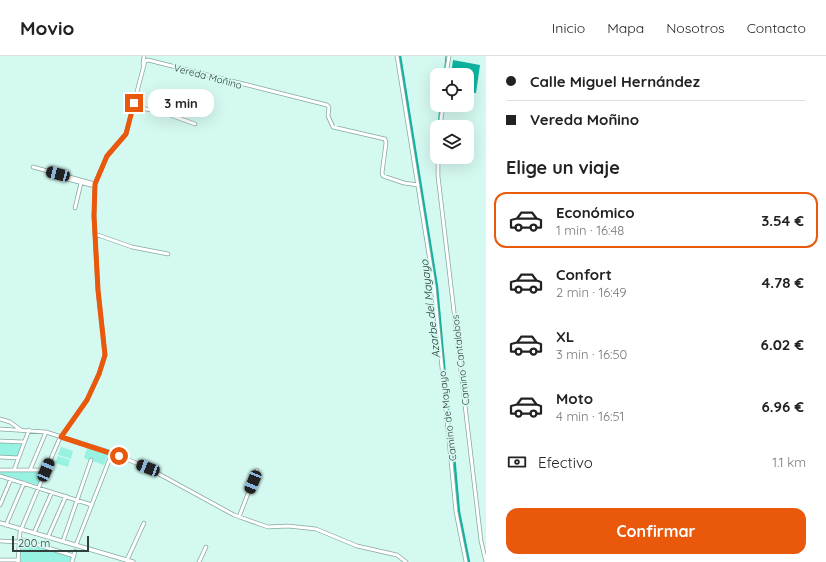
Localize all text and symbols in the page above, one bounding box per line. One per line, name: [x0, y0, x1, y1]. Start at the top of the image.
text: Movio: [20, 16, 74, 40]
text: Inicio: [552, 19, 585, 37]
text: Mapa: [607, 19, 644, 37]
text: Nosotros: [666, 19, 725, 37]
text: Contacto: [747, 19, 806, 37]
street label: Vereda Moñino: [172, 61, 243, 92]
map controls: [430, 68, 474, 164]
button: locate: [430, 68, 474, 112]
text: Calle Miguel Hernández: [530, 72, 700, 91]
callout: 3 min: [148, 89, 214, 117]
route end: [125, 94, 143, 112]
text: 3 min: [164, 95, 198, 111]
text: Vereda Moñino: [530, 110, 639, 129]
button: layers: [430, 120, 474, 164]
text: Elige un viaje: [506, 156, 620, 179]
car: [45, 165, 71, 183]
icon: car: [508, 202, 544, 238]
text: Económico: [556, 203, 635, 222]
text: 3.54 €: [761, 211, 804, 230]
text: 1 min · 16:48: [556, 222, 624, 238]
water label: Azarbe del Mayayo: [417, 258, 443, 359]
icon: car: [508, 264, 544, 300]
text: Confort: [556, 265, 612, 284]
text: 4.78 €: [761, 273, 804, 292]
text: 2 min · 16:49: [556, 284, 627, 300]
street label: Camino Cantalobos: [448, 314, 473, 406]
icon: car: [508, 326, 544, 362]
text: XL: [556, 327, 574, 346]
text: 6.02 €: [761, 335, 804, 354]
text: 3 min · 16:50: [556, 346, 627, 362]
street label: Camino de Mayayo: [436, 370, 459, 462]
icon: car: [508, 388, 544, 424]
text: Moto: [556, 389, 593, 408]
text: 6.96 €: [762, 397, 804, 416]
text: 4 min · 16:51: [556, 408, 624, 424]
route start: [110, 447, 128, 465]
icon: cash: [506, 451, 528, 473]
text: Efectivo: [538, 453, 593, 472]
text: 1.1 km: [772, 454, 806, 470]
car: [36, 457, 56, 483]
car: [135, 458, 161, 478]
car: [243, 469, 263, 495]
button: Confirmar: [506, 508, 806, 554]
scale bar: [12, 534, 89, 553]
text: 200 m: [18, 536, 50, 550]

